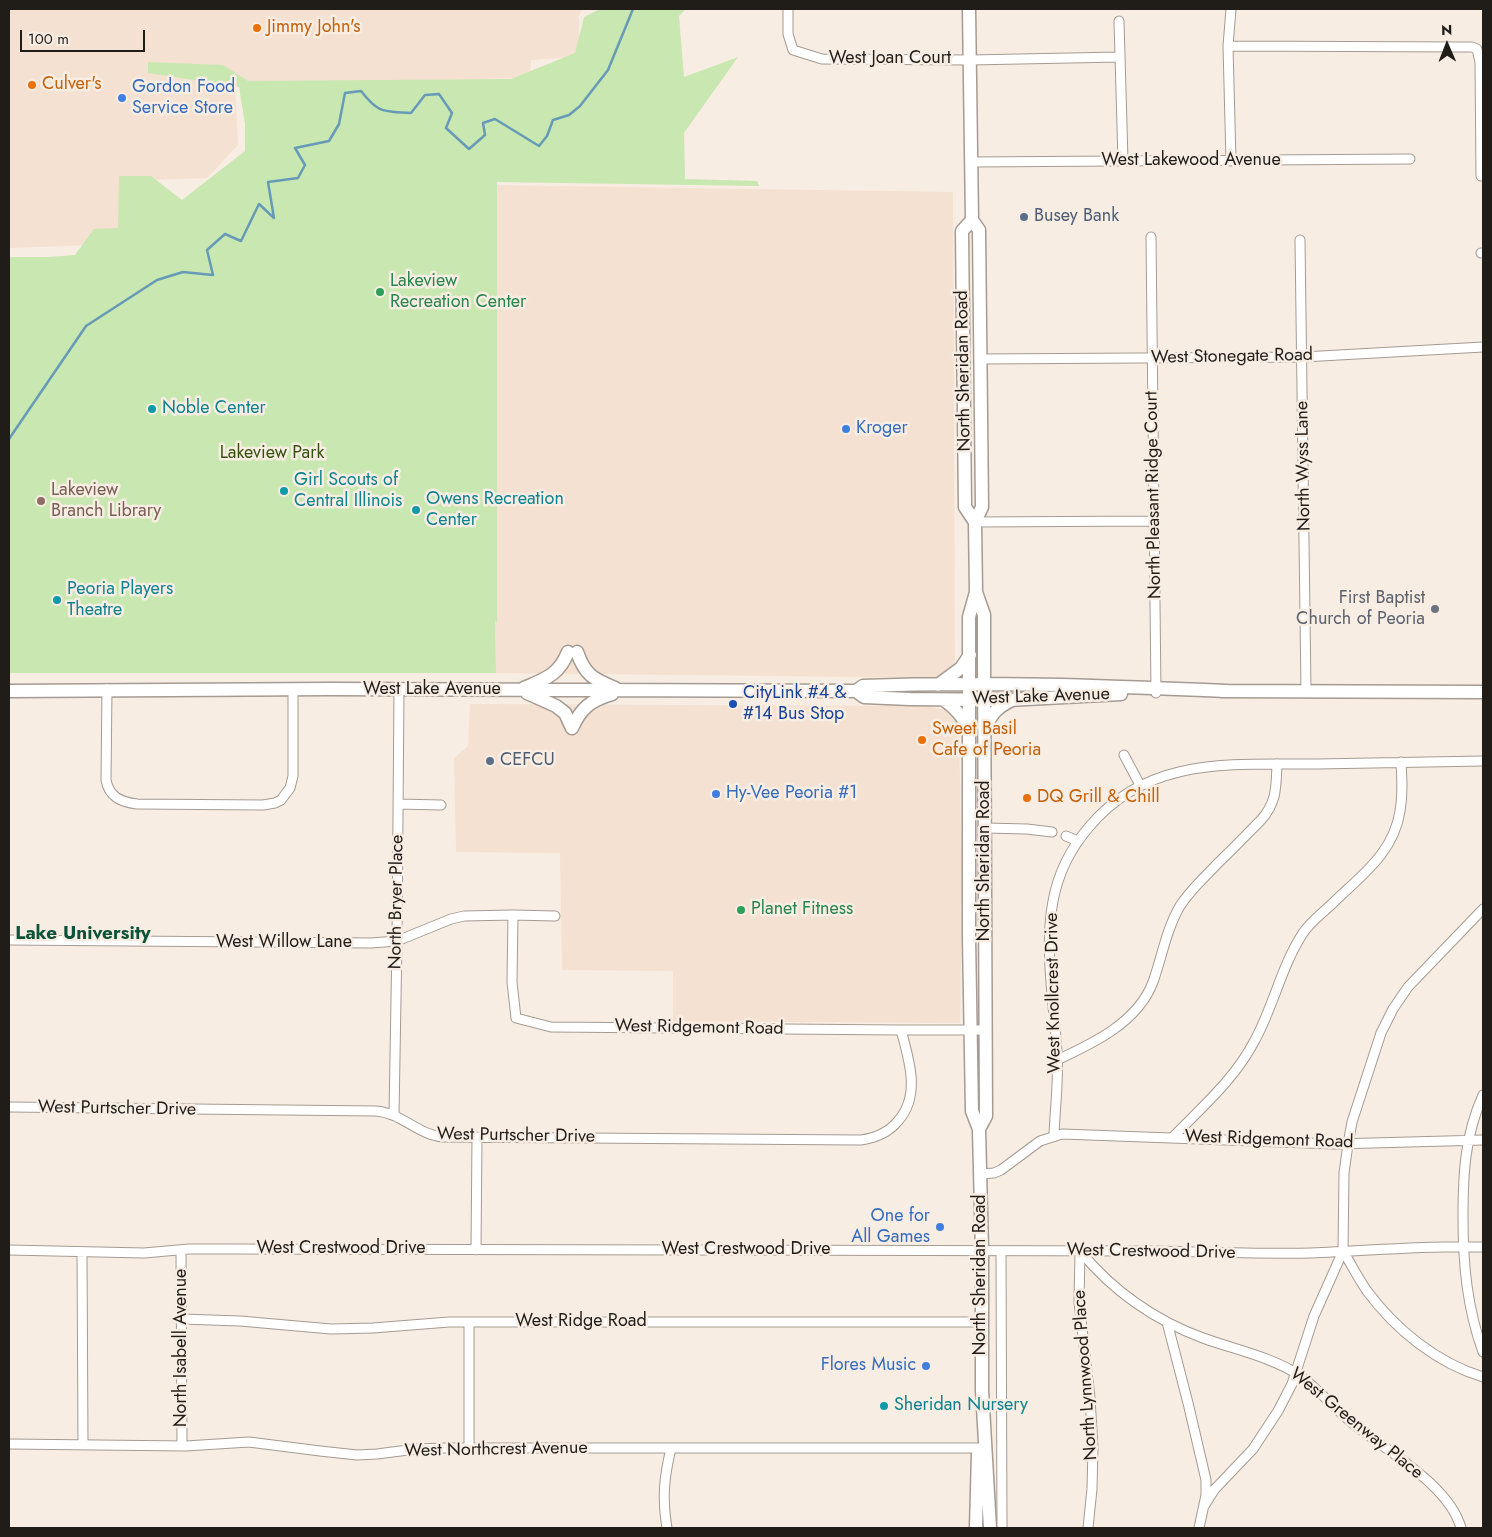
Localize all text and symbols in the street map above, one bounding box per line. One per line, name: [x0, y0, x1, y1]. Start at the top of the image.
place label: Jimmy John's: [267, 17, 360, 39]
scale bar: [22, 20, 148, 52]
north arrow: [1422, 20, 1472, 70]
text: N: [1441, 20, 1452, 40]
marker: Jimmy John's: [251, 22, 263, 34]
text: 100 m: [28, 28, 69, 50]
street label: West Joan Court: [829, 48, 951, 70]
place label: Culver's: [42, 74, 102, 96]
place label: Gordon Food Service Store: [132, 77, 235, 120]
marker: Culver's: [26, 79, 38, 91]
marker: Gordon Food Service Store: [116, 92, 128, 104]
street label: West Lakewood Avenue: [1101, 150, 1281, 172]
place label: Busey Bank: [1034, 206, 1119, 228]
marker: Busey Bank: [1018, 211, 1030, 223]
place label: Lakeview Recreation Center: [390, 271, 526, 314]
marker: Lakeview Recreation Center: [374, 286, 386, 298]
street label: North Sheridan Road: [952, 290, 976, 452]
street label: West Stonegate Road: [1151, 345, 1313, 369]
street label: North Pleasant Ridge Court: [1141, 391, 1167, 599]
place label: Noble Center: [162, 398, 266, 420]
street label: North Wyss Lane: [1292, 401, 1316, 531]
marker: Noble Center: [146, 403, 158, 415]
place label: Kroger: [856, 418, 908, 440]
marker: Kroger: [840, 423, 852, 435]
park label: Lakeview Park: [220, 443, 324, 465]
place label: Girl Scouts of Central Illinois: [294, 470, 402, 512]
place label: Lakeview Branch Library: [51, 480, 161, 522]
marker: Girl Scouts of Central Illinois: [278, 485, 290, 497]
place label: Owens Recreation Center: [426, 489, 564, 532]
marker: Lakeview Branch Library: [35, 495, 47, 507]
marker: Owens Recreation Center: [410, 504, 422, 516]
place label: Peoria Players Theatre: [67, 579, 173, 622]
place label: First Baptist Church of Peoria: [1296, 588, 1425, 630]
marker: Peoria Players Theatre: [51, 594, 63, 606]
marker: First Baptist Church of Peoria: [1429, 603, 1441, 615]
street label: West Lake Avenue: [363, 679, 501, 701]
place label: CityLink #4 & #14 Bus Stop: [743, 683, 847, 726]
street label: West Lake Avenue: [972, 684, 1110, 710]
marker: CityLink #4 & #14 Bus Stop: [727, 698, 739, 710]
place label: Sweet Basil Cafe of Peoria: [932, 719, 1041, 762]
marker: Sweet Basil Cafe of Peoria: [916, 734, 928, 746]
place label: CEFCU: [500, 750, 555, 772]
marker: CEFCU: [484, 755, 496, 767]
street label: North Sheridan Road: [974, 780, 996, 942]
place label: Hy-Vee Peoria #1: [726, 783, 857, 805]
place label: DQ Grill & Chill: [1037, 787, 1160, 809]
marker: Hy-Vee Peoria #1: [710, 788, 722, 800]
marker: DQ Grill & Chill: [1021, 792, 1033, 804]
street label: North Bryer Place: [385, 834, 409, 970]
place label: Planet Fitness: [751, 899, 853, 921]
marker: Planet Fitness: [735, 904, 747, 916]
street label: West Knollcrest Drive: [1042, 912, 1066, 1074]
district label: Lake University: [15, 923, 151, 945]
street label: West Willow Lane: [216, 932, 352, 954]
street label: West Ridgemont Road: [614, 1016, 784, 1040]
street label: West Purtscher Drive: [38, 1097, 196, 1121]
street label: West Purtscher Drive: [437, 1124, 595, 1148]
street label: West Ridgemont Road: [1184, 1126, 1354, 1154]
street label: North Sheridan Road: [970, 1194, 992, 1356]
place label: One for All Games: [851, 1206, 930, 1248]
marker: One for All Games: [934, 1221, 946, 1233]
street label: West Crestwood Drive: [256, 1238, 426, 1260]
street label: West Crestwood Drive: [661, 1239, 831, 1261]
street label: West Crestwood Drive: [1066, 1240, 1236, 1264]
street label: North Isabell Avenue: [171, 1269, 193, 1427]
street label: North Lynnwood Place: [1069, 1289, 1103, 1461]
street label: West Ridge Road: [515, 1311, 647, 1333]
place label: Flores Music: [821, 1355, 916, 1377]
marker: Flores Music: [920, 1360, 932, 1372]
street label: West Greenway Place: [1285, 1364, 1427, 1484]
place label: Sheridan Nursery: [894, 1395, 1028, 1417]
marker: Sheridan Nursery: [878, 1400, 890, 1412]
street label: West Northcrest Avenue: [404, 1438, 588, 1462]

